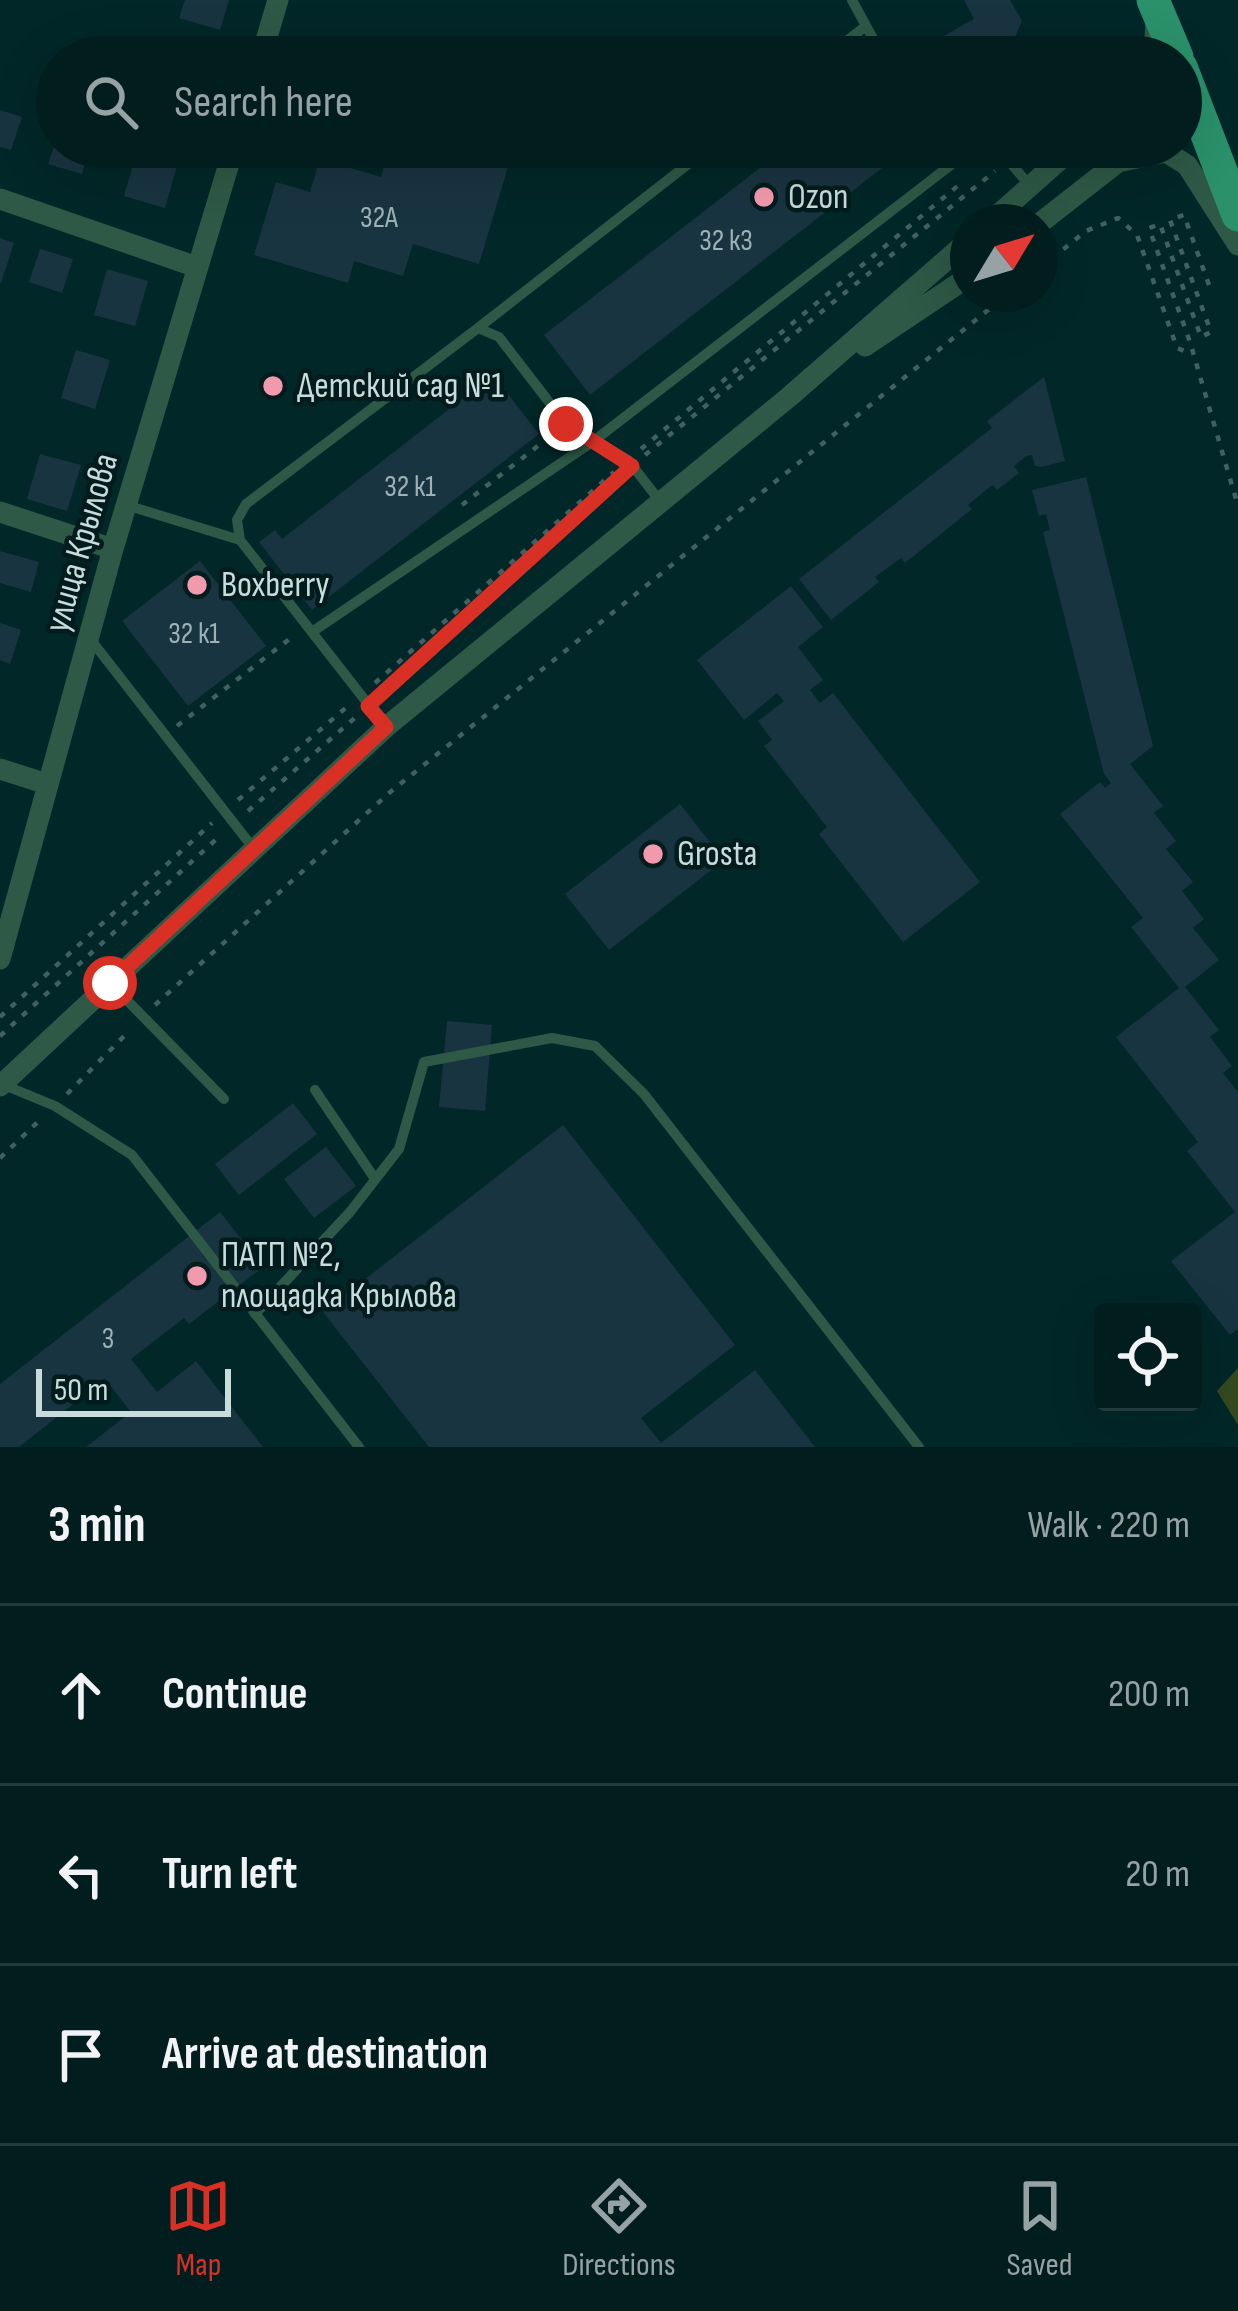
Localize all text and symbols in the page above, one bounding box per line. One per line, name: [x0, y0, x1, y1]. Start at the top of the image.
search box: [36, 36, 1202, 168]
icon: search: [78, 69, 144, 135]
text: Search here: [174, 75, 353, 130]
place label: Ozon: [788, 176, 849, 219]
marker: Ozon: [751, 184, 777, 210]
house number: 32А: [360, 200, 398, 236]
north arrow: [950, 204, 1058, 312]
house number: 32 к3: [699, 223, 753, 259]
place label: Детский сад №1: [297, 365, 504, 408]
marker: Детский сад №1: [260, 373, 286, 399]
route end: [539, 397, 593, 451]
street label: улица Крылова: [36, 449, 128, 637]
house number: 32 к1: [384, 469, 436, 505]
place label: Boxberry: [221, 564, 330, 607]
marker: Boxberry: [184, 572, 210, 598]
house number: 32 к1: [168, 616, 220, 652]
place label: Grosta: [677, 833, 757, 876]
marker: Grosta: [640, 841, 666, 867]
route start: [83, 956, 137, 1010]
place label: ПАТП №2, площадка Крылова: [221, 1234, 457, 1318]
marker: ПАТП №2, площадка Крылова: [184, 1263, 210, 1289]
map controls: [1094, 1303, 1202, 1411]
button: locate: [1094, 1303, 1202, 1411]
house number: 3: [102, 1321, 114, 1357]
scale bar: [36, 1363, 231, 1416]
text: 50 m: [54, 1370, 108, 1410]
text: 3 min: [48, 1495, 146, 1556]
text: Walk · 220 m: [1028, 1502, 1190, 1549]
icon: ahead: [48, 1662, 114, 1728]
text: Continue: [162, 1667, 308, 1722]
text: 200 m: [1108, 1671, 1190, 1718]
icon: left: [48, 1842, 114, 1908]
text: Turn left: [162, 1847, 297, 1902]
text: 20 m: [1125, 1851, 1190, 1898]
icon: arrive: [48, 2022, 114, 2088]
text: Arrive at destination: [162, 2027, 488, 2082]
tab: Map: [165, 2173, 231, 2285]
tab: Directions: [562, 2173, 676, 2285]
tab: Saved: [1006, 2173, 1073, 2285]

